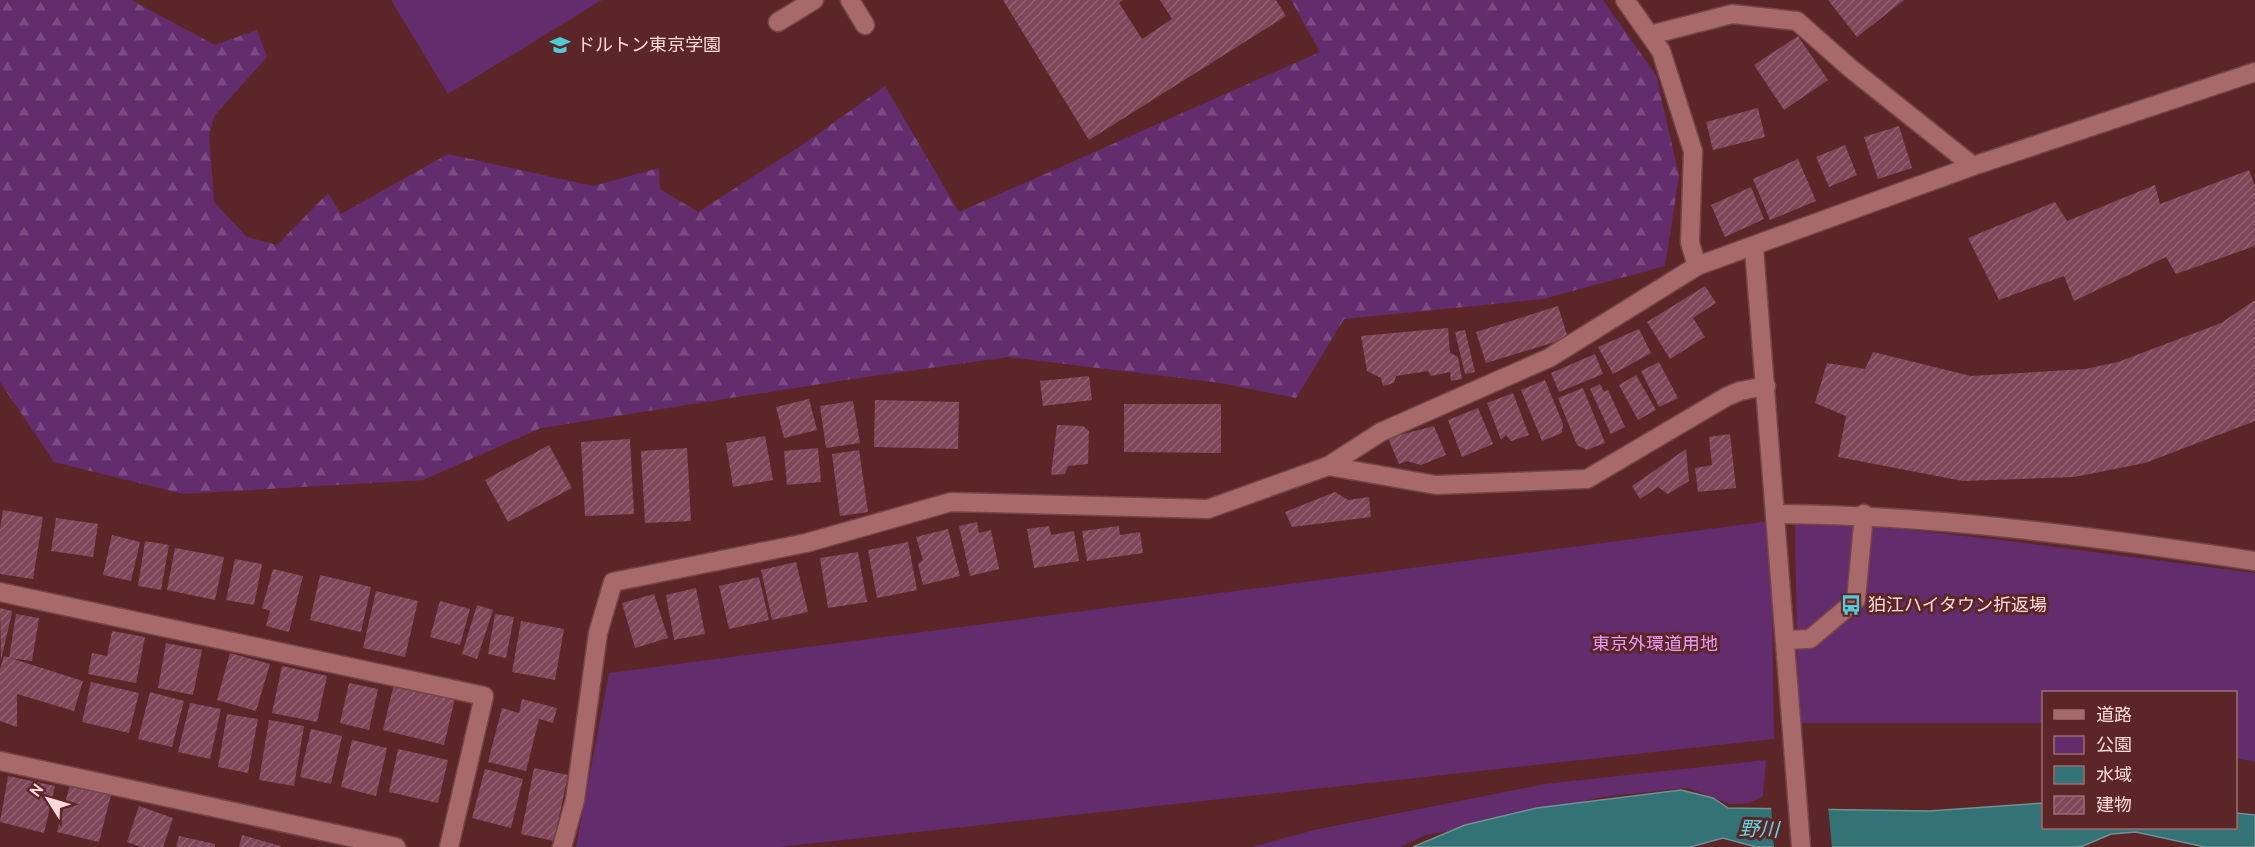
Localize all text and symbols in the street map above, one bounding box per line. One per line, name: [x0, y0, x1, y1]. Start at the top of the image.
school or university icon: ドルトン東京学園: [548, 33, 572, 57]
place label: ドルトン東京学園: [577, 34, 721, 56]
bus stop icon: 狛江ハイタウン折返場: [1839, 593, 1863, 617]
place label: 狛江ハイタウン折返場: [1868, 594, 2047, 616]
park label: 東京外環道用地: [1592, 633, 1718, 655]
legend: [2042, 691, 2237, 829]
text: 道路: [2096, 704, 2132, 726]
text: 公園: [2096, 734, 2132, 756]
text: 水域: [2096, 764, 2132, 786]
north arrow: [18, 769, 78, 829]
text: N: [25, 780, 47, 801]
text: 建物: [2096, 794, 2132, 816]
water label: 野川: [1739, 816, 1781, 842]

